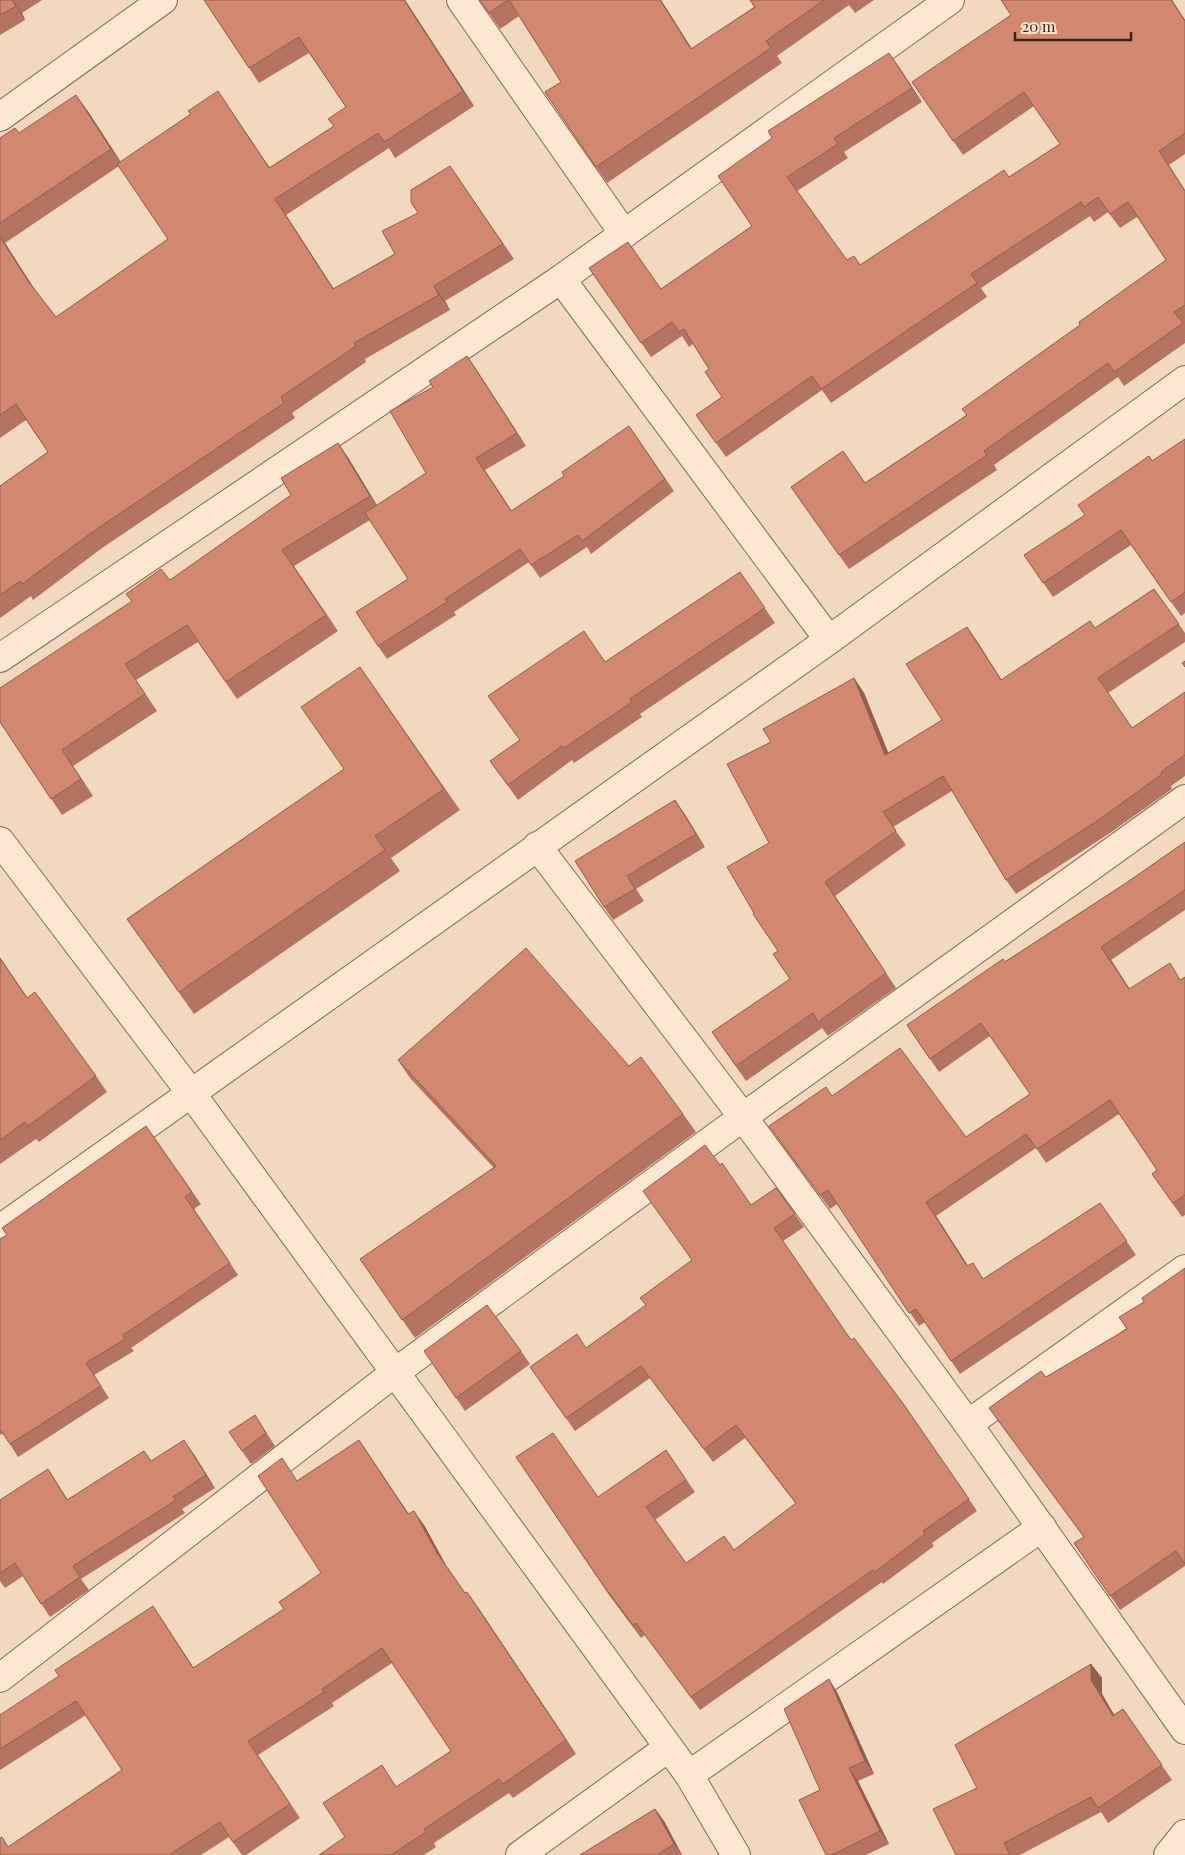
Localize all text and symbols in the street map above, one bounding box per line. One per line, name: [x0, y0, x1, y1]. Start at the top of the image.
scale bar: [1015, 10, 1131, 42]
text: 20 m: [1022, 16, 1056, 36]

